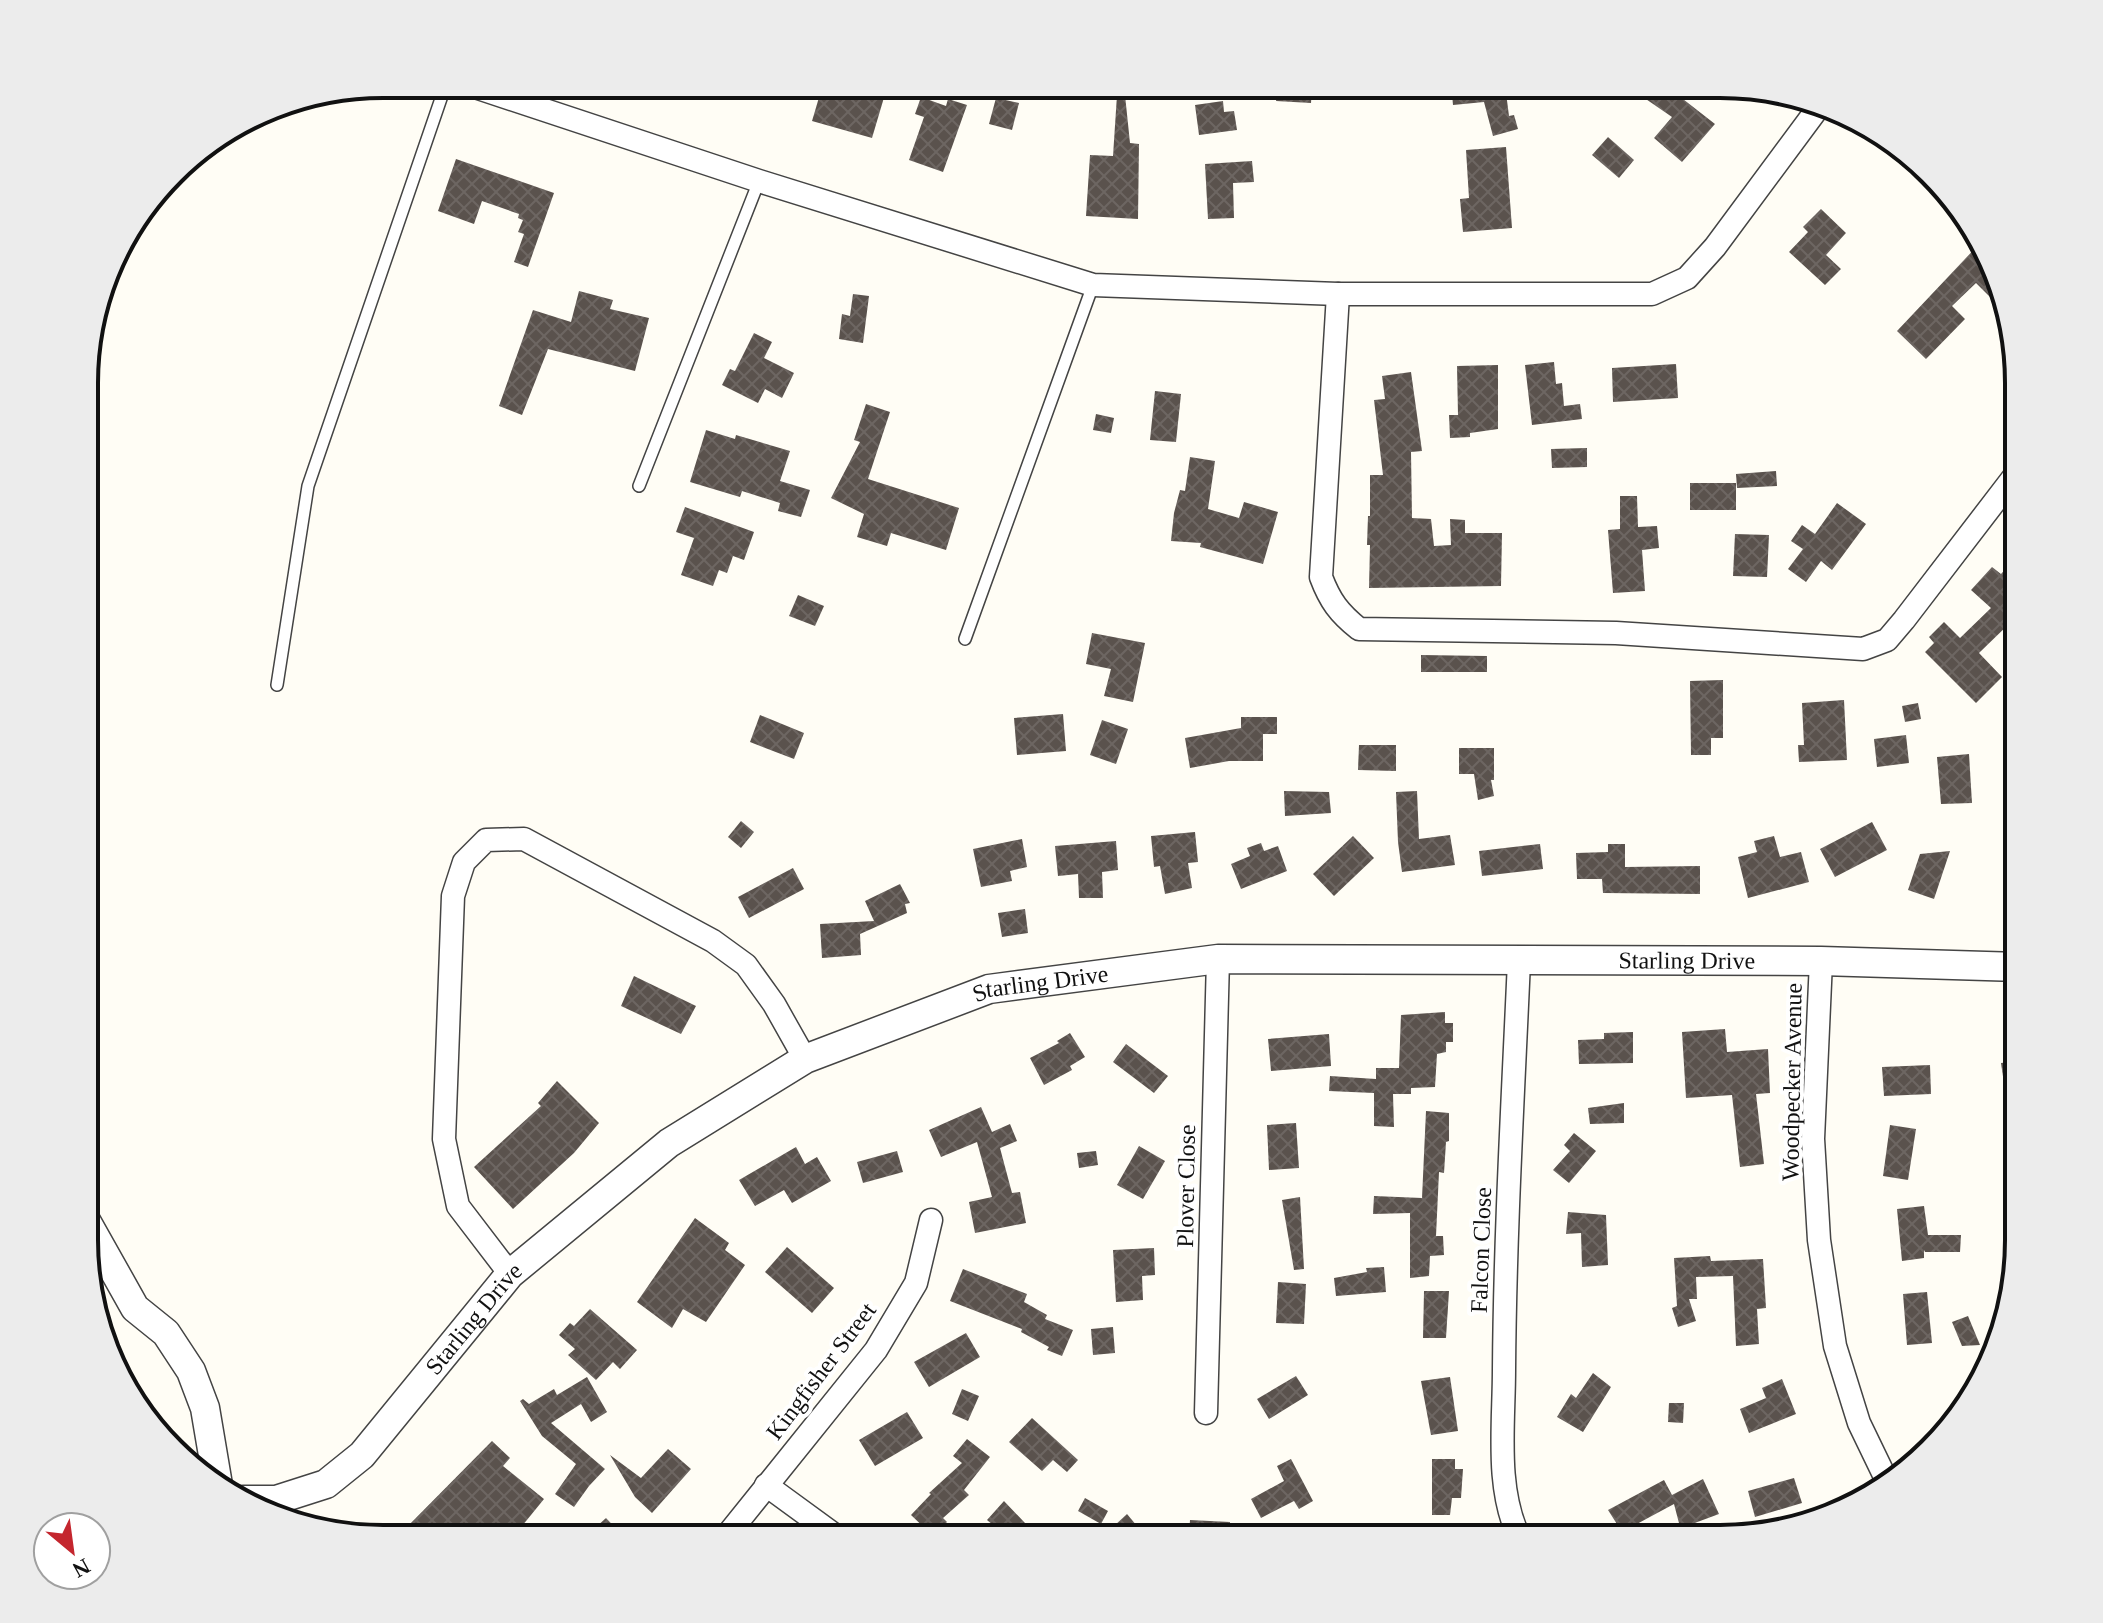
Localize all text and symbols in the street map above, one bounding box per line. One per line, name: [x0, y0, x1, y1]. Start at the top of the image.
street label: Starling Drive: [1618, 947, 1755, 974]
street label: Starling Drive: [969, 961, 1110, 1007]
street label: Woodpecker Avenue: [1777, 983, 1807, 1181]
street label: Plover Close: [1172, 1124, 1200, 1248]
street label: Falcon Close: [1466, 1187, 1496, 1313]
street label: Starling Drive: [420, 1257, 527, 1380]
street label: Kingfisher Street: [761, 1297, 881, 1445]
north arrow: [32, 1511, 112, 1591]
text: N: [68, 1553, 94, 1583]

